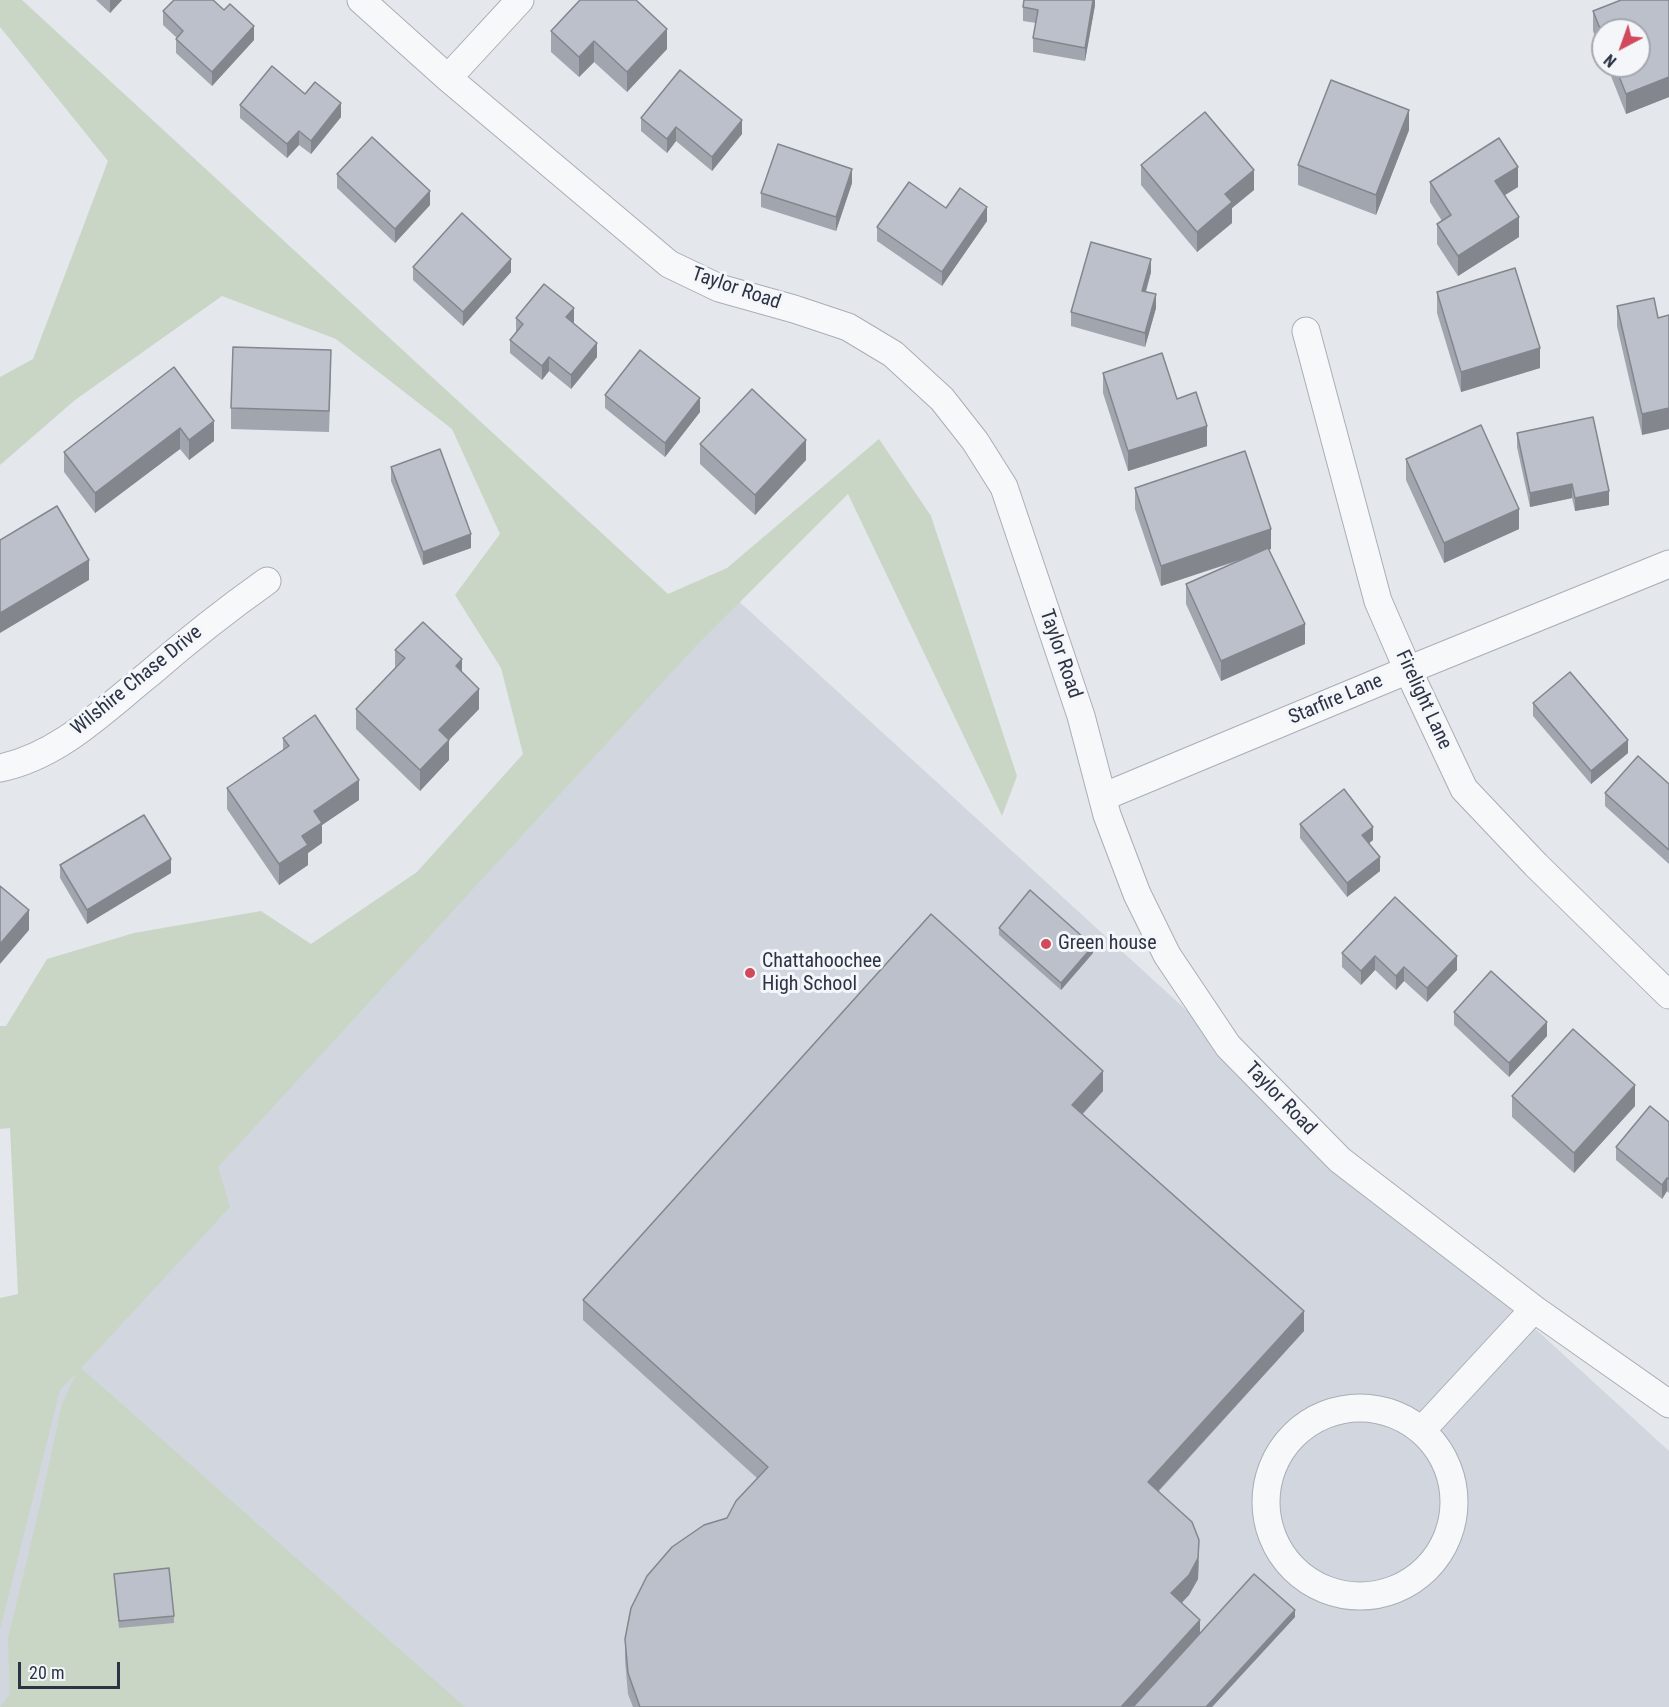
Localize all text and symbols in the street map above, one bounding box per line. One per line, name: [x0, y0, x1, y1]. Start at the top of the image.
north arrow: [1591, 18, 1651, 78]
text: N: [1600, 50, 1620, 71]
street label: Taylor Road: [688, 263, 784, 315]
street label: Taylor Road: [1034, 606, 1086, 702]
street label: Wilshire Chase Drive: [67, 621, 207, 741]
street label: Firelight Lane: [1390, 647, 1456, 753]
street label: Starfire Lane: [1285, 669, 1387, 731]
place label: Green house: [1058, 932, 1157, 956]
marker: Green house: [1039, 937, 1053, 951]
place label: Chattahoochee High School: [762, 950, 881, 997]
marker: Chattahoochee High School: [743, 966, 757, 980]
street label: Taylor Road: [1239, 1057, 1321, 1141]
scale bar: [21, 1650, 123, 1688]
text: 20 m: [29, 1662, 64, 1683]

